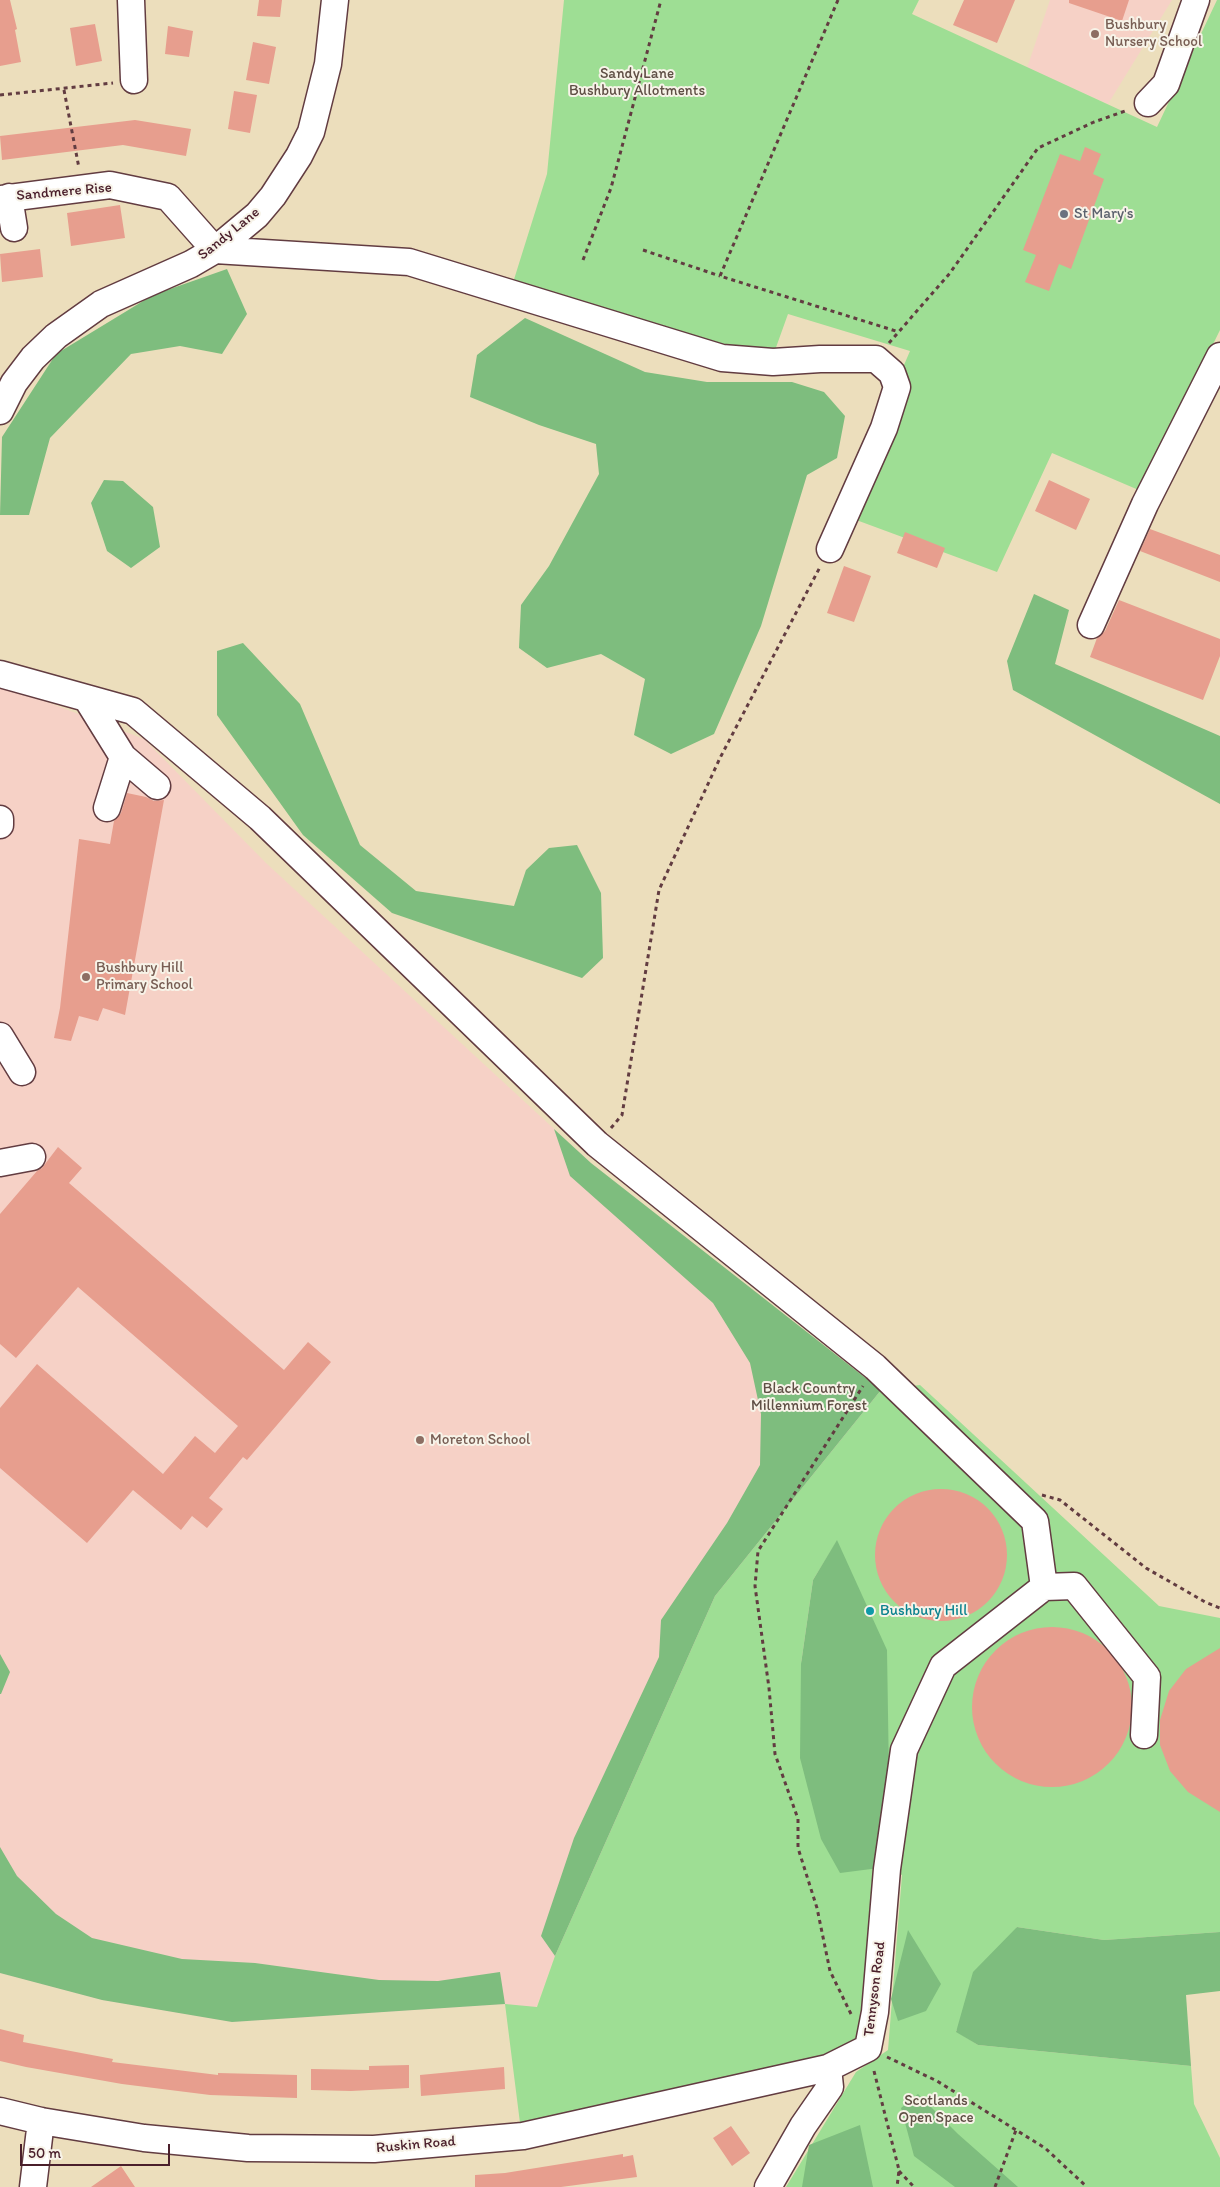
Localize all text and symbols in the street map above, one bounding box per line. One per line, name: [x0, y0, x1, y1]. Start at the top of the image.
place label: Bushbury Nursery School: [1105, 16, 1202, 51]
marker: Bushbury Nursery School: [1089, 28, 1101, 40]
park label: Sandy Lane Bushbury Allotments: [569, 65, 705, 100]
street label: Sandmere Rise: [16, 179, 112, 205]
street label: Sandy Lane: [195, 204, 263, 264]
place label: St Mary's: [1074, 205, 1134, 223]
marker: St Mary's: [1058, 208, 1070, 220]
place label: Bushbury Hill Primary School: [96, 959, 193, 994]
marker: Bushbury Hill Primary School: [80, 971, 92, 983]
park label: Black Country Millennium Forest: [751, 1380, 867, 1415]
place label: Moreton School: [430, 1431, 530, 1449]
marker: Moreton School: [414, 1434, 426, 1446]
place label: Bushbury Hill: [880, 1602, 967, 1620]
marker: Bushbury Hill: [864, 1605, 876, 1617]
street label: Tennyson Road: [860, 1940, 890, 2038]
park label: Scotlands Open Space: [898, 2092, 974, 2127]
street label: Ruskin Road: [376, 2133, 456, 2157]
scale bar: [22, 2134, 172, 2166]
text: 50 m: [28, 2144, 61, 2162]

